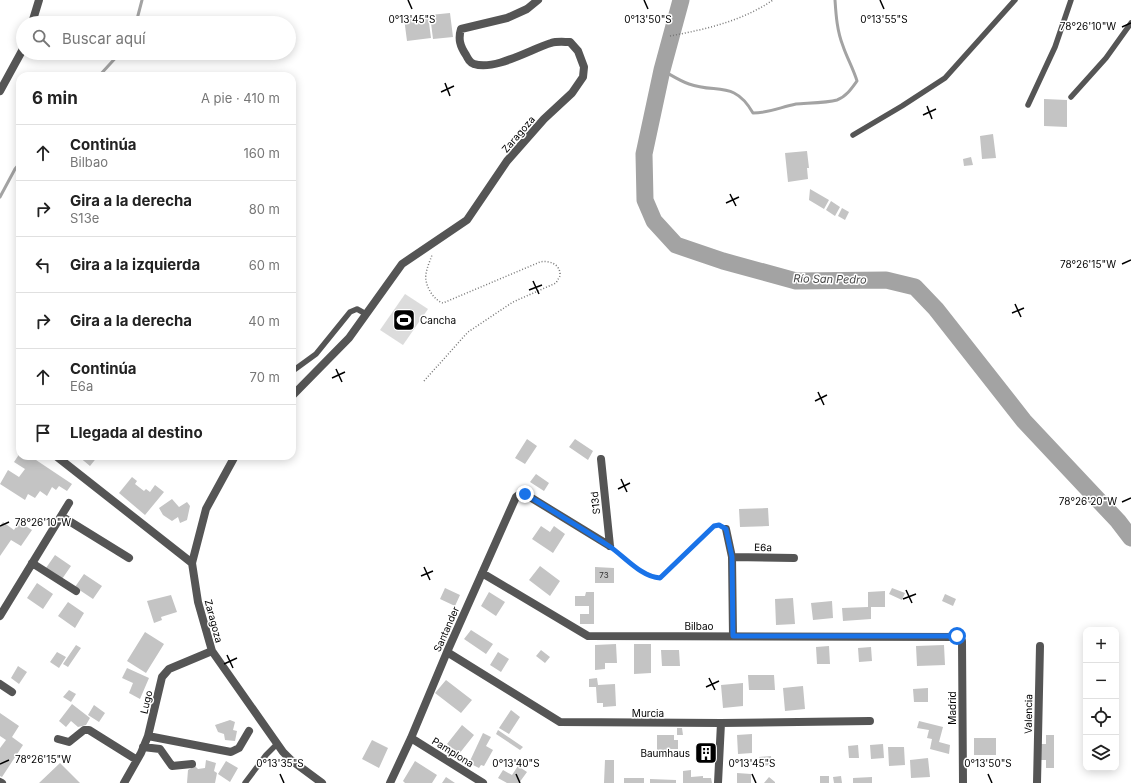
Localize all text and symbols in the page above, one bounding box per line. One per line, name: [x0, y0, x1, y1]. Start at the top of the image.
text: 0°13'45"S: [388, 13, 436, 25]
text: 0°13'50"S: [624, 13, 672, 25]
text: 0°13'55"S: [860, 13, 908, 25]
search box: [16, 16, 296, 60]
text: 78°26'10"W: [1060, 20, 1116, 32]
icon: search: [30, 27, 52, 49]
text: Buscar aquí: [62, 29, 146, 48]
text: 6 min: [32, 88, 78, 108]
text: A pie · 410 m: [201, 90, 280, 106]
street label: Zaragoza: [499, 113, 537, 155]
text: Continúa: [70, 135, 137, 154]
icon: ahead: [32, 142, 54, 164]
text: 160 m: [243, 145, 280, 161]
text: Bilbao: [70, 154, 108, 170]
text: Gira a la derecha: [70, 191, 192, 210]
icon: right: [32, 198, 54, 220]
text: 80 m: [249, 201, 280, 217]
text: S13e: [70, 210, 99, 226]
icon: left: [32, 254, 54, 276]
text: Gira a la izquierda: [70, 255, 200, 274]
text: 60 m: [249, 257, 280, 273]
text: 78°26'15"W: [1060, 258, 1116, 270]
water label: Río San Pedro: [793, 271, 867, 287]
sports icon: Cancha: [391, 307, 417, 333]
icon: right: [32, 310, 54, 332]
text: Gira a la derecha: [70, 311, 192, 330]
text: 40 m: [248, 313, 280, 329]
place label: Cancha: [420, 314, 456, 326]
text: Continúa: [70, 359, 137, 378]
icon: ahead: [32, 366, 54, 388]
text: 70 m: [250, 369, 280, 385]
text: E6a: [70, 378, 93, 394]
icon: arrive: [32, 422, 54, 444]
text: Llegada al destino: [70, 423, 203, 442]
route end: [516, 485, 534, 503]
street label: S13d: [588, 491, 602, 515]
text: 78°26'20"W: [1059, 495, 1117, 507]
text: 78°26'10"W: [15, 516, 71, 528]
street label: E6a: [754, 541, 772, 553]
house number: 73: [599, 570, 609, 580]
street label: Zaragoza: [202, 598, 226, 644]
street label: Santander: [431, 604, 461, 654]
street label: Bilbao: [684, 620, 714, 632]
route start: [948, 627, 966, 645]
map controls: [1083, 627, 1119, 771]
button: +: [1083, 627, 1119, 663]
button: −: [1083, 663, 1119, 699]
street label: Lugo: [137, 689, 155, 715]
street label: Madrid: [946, 691, 958, 725]
street label: Valencia: [1022, 694, 1034, 734]
button: locate: [1083, 699, 1119, 735]
street label: Murcia: [632, 707, 664, 719]
street label: Pamplona: [430, 735, 476, 769]
button: layers: [1083, 735, 1119, 771]
building icon: Baumhaus: [693, 740, 719, 766]
place label: Baumhaus: [640, 747, 690, 759]
text: 78°26'15"W: [15, 753, 71, 765]
text: 0°13'35"S: [256, 757, 304, 769]
text: 0°13'40"S: [492, 757, 540, 769]
text: 0°13'45"S: [728, 757, 776, 769]
text: 0°13'50"S: [964, 757, 1012, 769]

